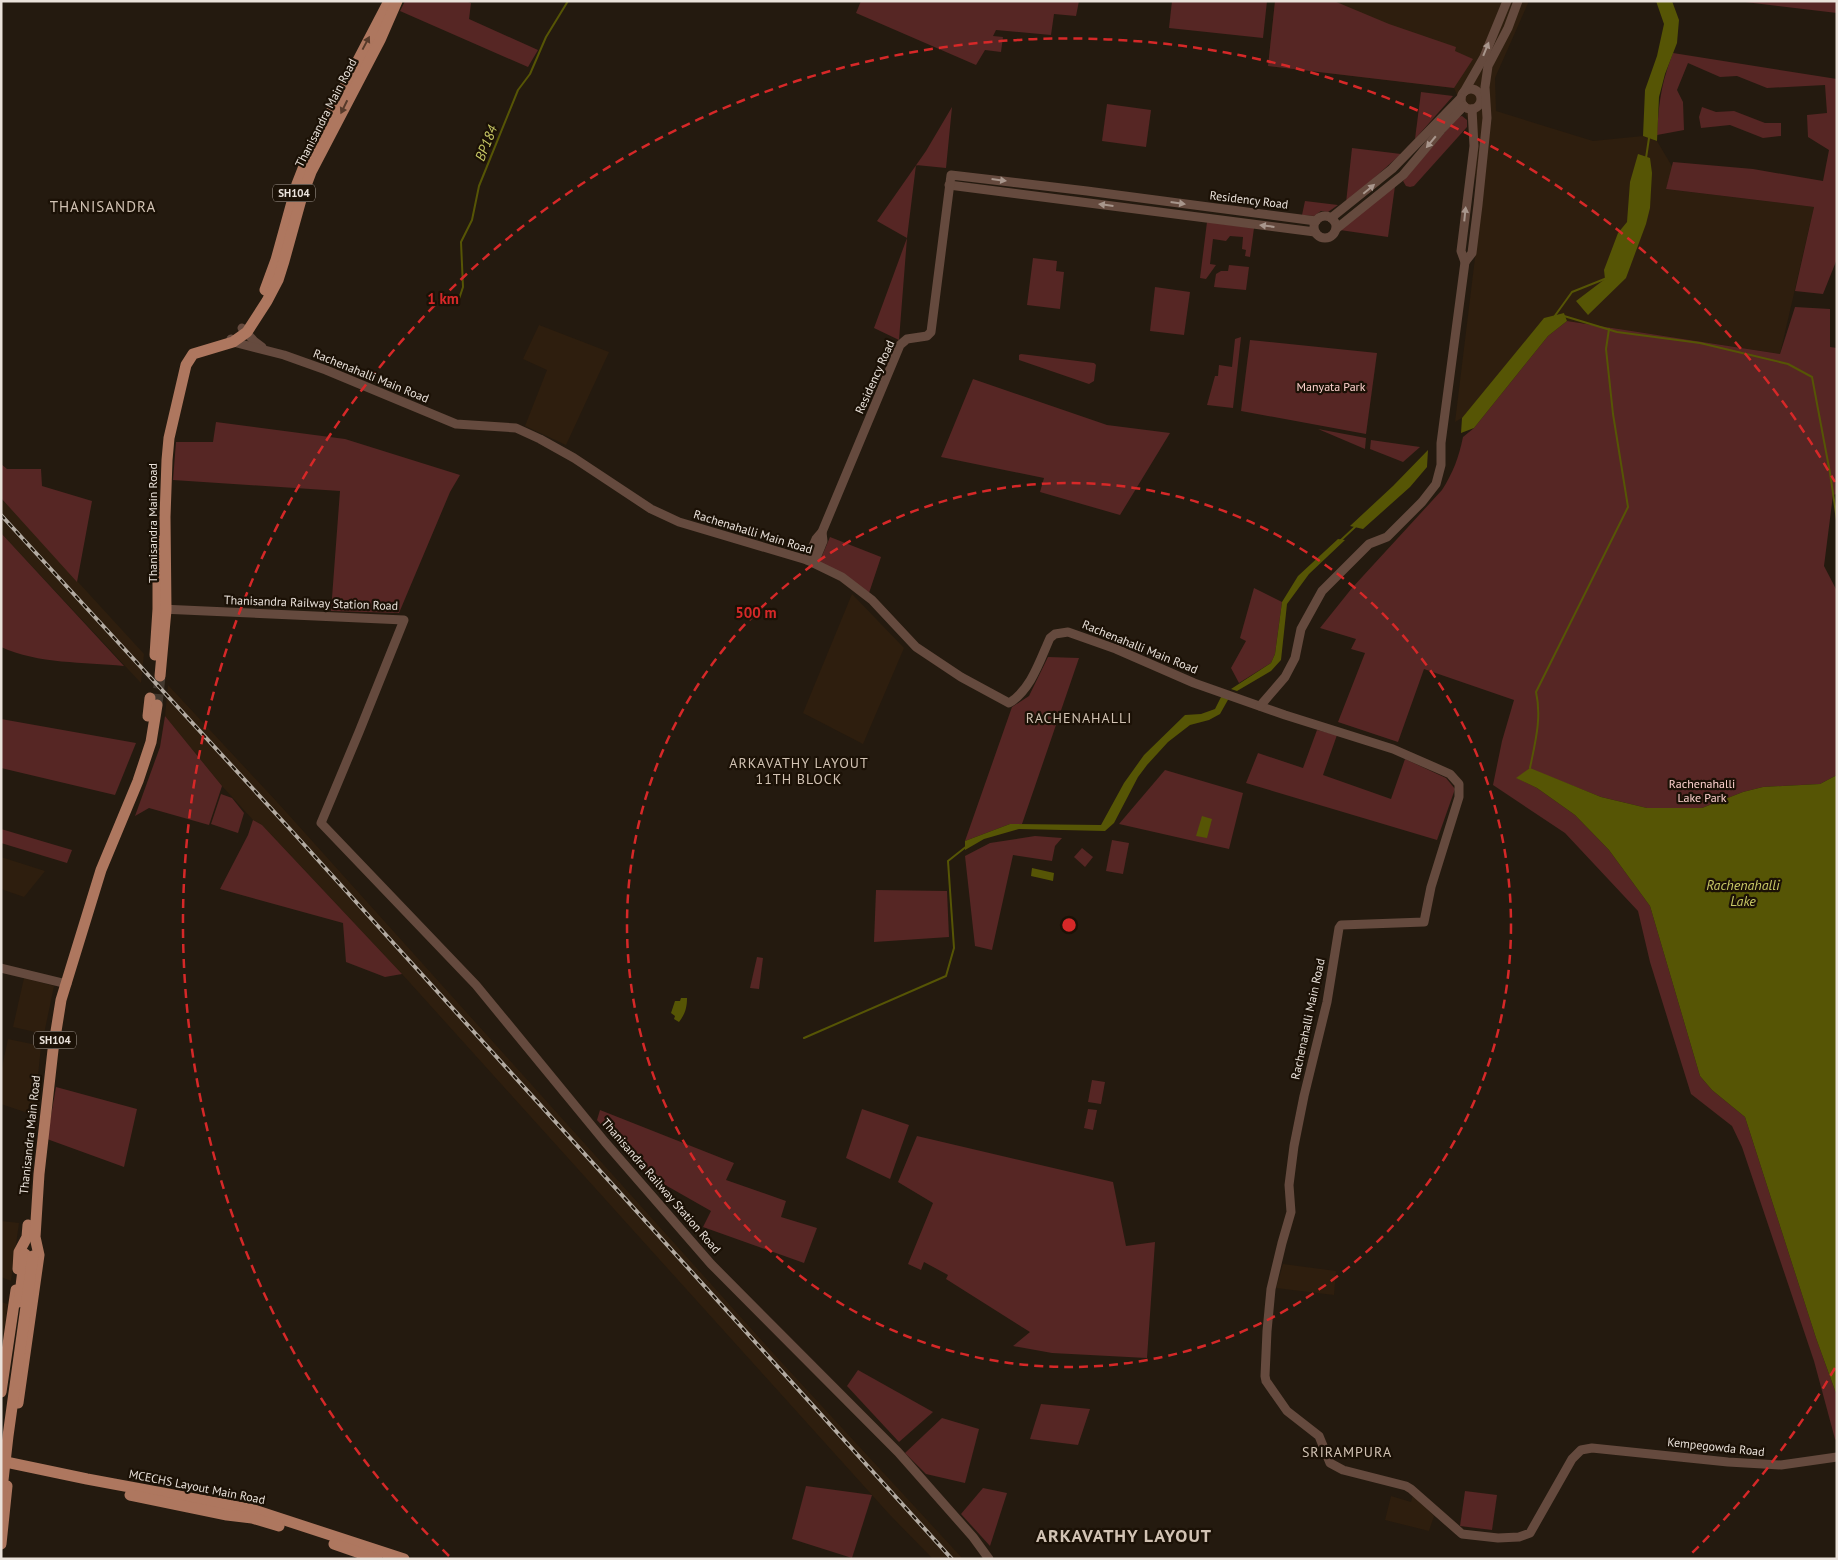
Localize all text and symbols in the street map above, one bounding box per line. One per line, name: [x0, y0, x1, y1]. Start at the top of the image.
one-way arrow: [362, 36, 370, 50]
one-way arrow: [1483, 42, 1491, 56]
street label: Thanisandra Main Road: [292, 56, 359, 170]
one-way arrow: [340, 100, 348, 114]
water label: BP184: [471, 122, 502, 164]
one-way arrow: [1426, 136, 1437, 149]
one-way arrow: [992, 176, 1008, 184]
one-way arrow: [1363, 183, 1376, 194]
road number: SH104: [273, 184, 315, 202]
street label: Residency Road: [1209, 187, 1289, 212]
district label: THANISANDRA: [50, 197, 156, 216]
one-way arrow: [1170, 200, 1186, 208]
one-way arrow: [1097, 201, 1113, 209]
one-way arrow: [1461, 206, 1469, 222]
one-way arrow: [1259, 222, 1275, 230]
text: 1 km: [427, 289, 459, 308]
street label: Residency Road: [852, 338, 897, 416]
street label: Rachenahalli Main Road: [311, 345, 431, 406]
park label: Manyata Park: [1297, 379, 1366, 394]
street label: Thanisandra Main Road: [145, 463, 160, 583]
street label: Rachenahalli Main Road: [692, 506, 814, 557]
street label: Thanisandra Railway Station Road: [224, 592, 398, 613]
text: 500 m: [735, 603, 777, 622]
street label: Rachenahalli Main Road: [1080, 616, 1200, 677]
district label: RACHENAHALLI: [1026, 709, 1132, 727]
district label: ARKAVATHY LAYOUT 11TH BLOCK: [729, 754, 869, 788]
park label: Rachenahalli Lake Park: [1669, 776, 1735, 805]
water label: Rachenahalli Lake: [1706, 876, 1780, 910]
centre of rings: [1060, 916, 1078, 934]
street label: Rachenahalli Main Road: [1287, 957, 1328, 1081]
road number: SH104: [34, 1032, 76, 1048]
street label: Thanisandra Main Road: [16, 1074, 43, 1195]
street label: Thanisandra Railway Station Road: [599, 1115, 724, 1256]
street label: Kempegowda Road: [1667, 1434, 1765, 1459]
district label: SRIRAMPURA: [1302, 1443, 1392, 1461]
street label: MCECHS Layout Main Road: [128, 1466, 267, 1507]
district label: ARKAVATHY LAYOUT: [1036, 1524, 1212, 1547]

